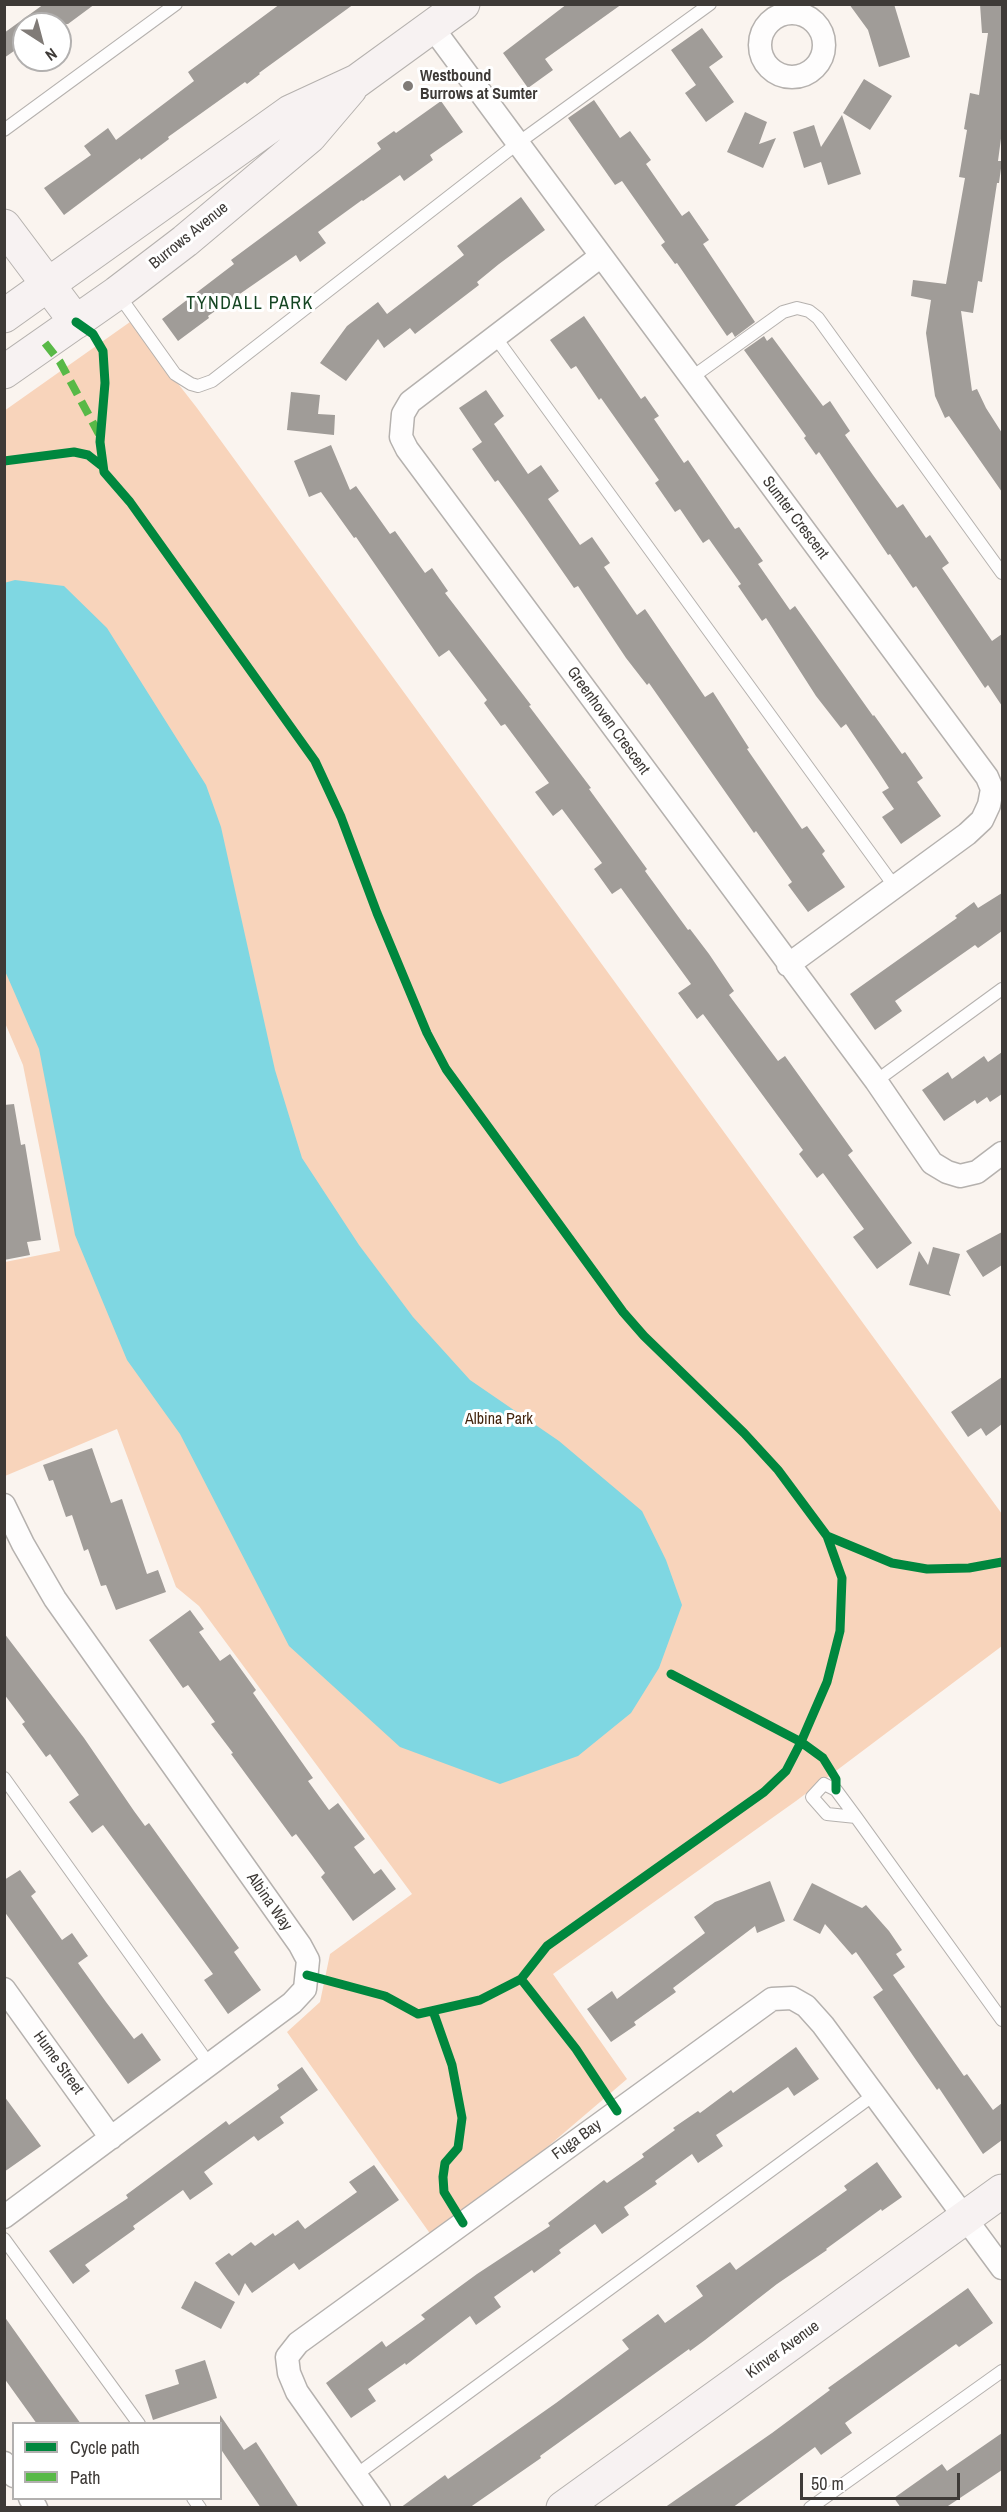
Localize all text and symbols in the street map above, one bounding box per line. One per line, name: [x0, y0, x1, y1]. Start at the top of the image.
north arrow: [12, 12, 72, 72]
text: N: [41, 43, 62, 67]
place label: Westbound Burrows at Sumter: [420, 67, 537, 105]
marker: Westbound Burrows at Sumter: [401, 79, 415, 93]
street label: Burrows Avenue: [146, 198, 232, 274]
district label: TYNDALL PARK: [186, 293, 314, 315]
street label: Sumter Crescent: [758, 473, 832, 563]
street label: Greenhoven Crescent: [563, 663, 653, 779]
park label: Albina Park: [465, 1410, 533, 1430]
street label: Albina Way: [242, 1869, 296, 1935]
street label: Hume Street: [29, 2028, 87, 2098]
street label: Fuga Bay: [549, 2116, 605, 2164]
street label: Kinver Avenue: [743, 2317, 823, 2383]
legend: [12, 2422, 222, 2500]
text: Cycle path: [70, 2435, 140, 2460]
scale bar: [803, 2461, 964, 2499]
text: Path: [70, 2465, 100, 2490]
text: 50 m: [811, 2471, 844, 2496]

